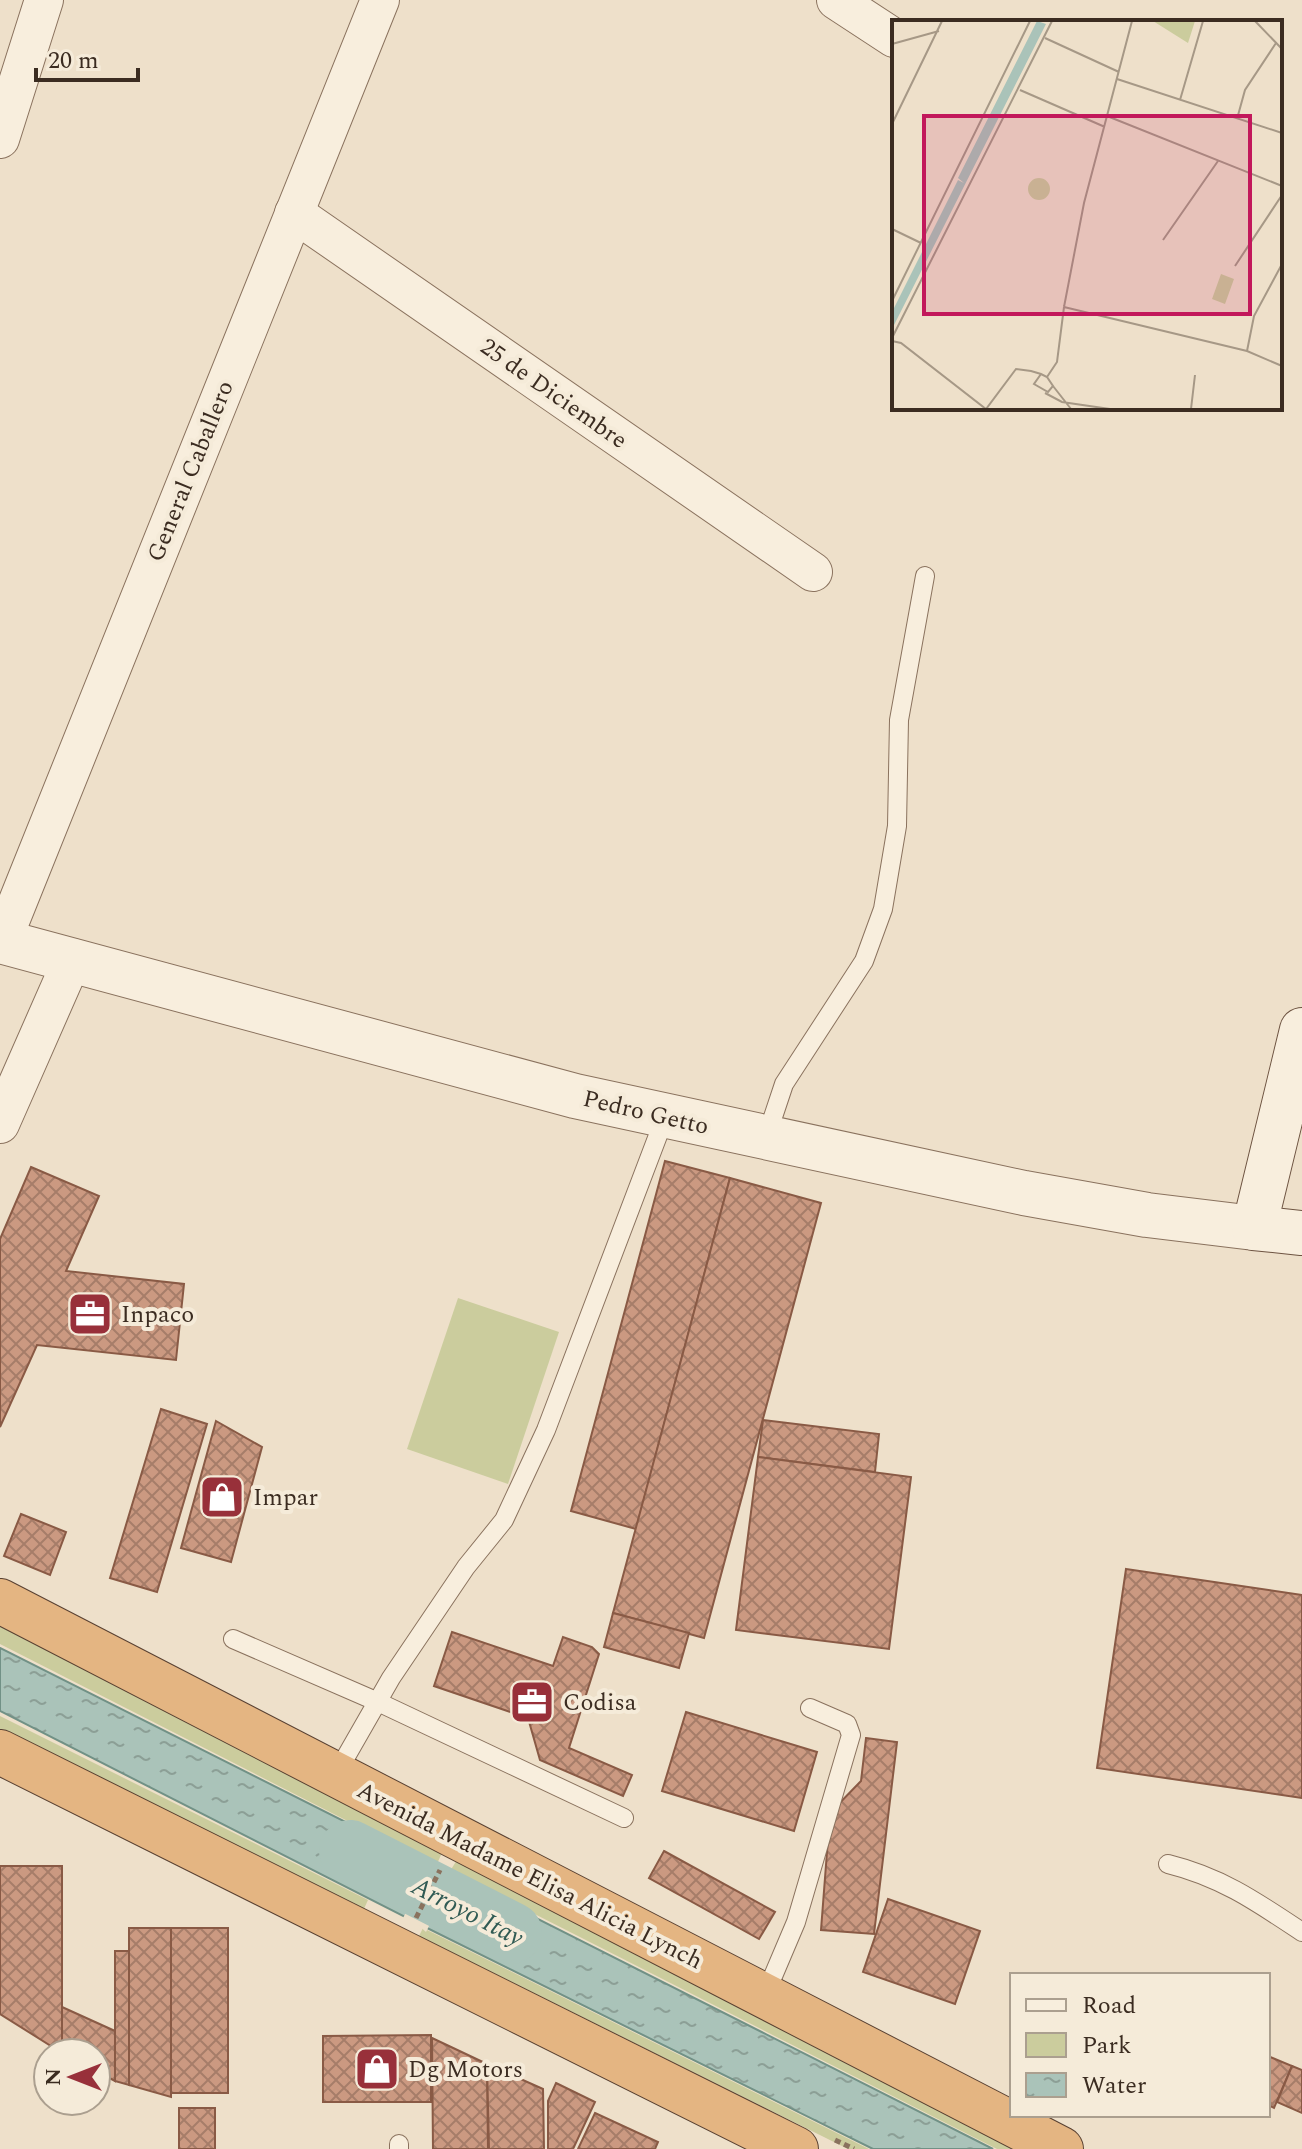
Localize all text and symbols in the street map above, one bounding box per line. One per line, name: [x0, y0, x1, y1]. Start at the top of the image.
inset map: [892, 20, 1282, 410]
scale bar: [36, 32, 138, 82]
text: 20 m: [48, 43, 99, 79]
street label: 25 de Diciembre: [472, 330, 635, 458]
street label: General Caballero: [138, 375, 244, 567]
street label: Pedro Getto: [579, 1081, 712, 1145]
office icon: Inpaco: [66, 1290, 114, 1338]
place label: Inpaco: [121, 1297, 194, 1333]
shop icon: Impar: [198, 1473, 246, 1521]
place label: Impar: [253, 1480, 318, 1516]
office icon: Codisa: [508, 1678, 556, 1726]
place label: Codisa: [563, 1685, 637, 1721]
street label: Avenida Madame Elisa Alicia Lynch: [350, 1773, 709, 1979]
water label: Arroyo Itay: [404, 1866, 531, 1957]
legend: [1010, 1973, 1270, 2117]
text: Road: [1082, 1988, 1136, 2024]
text: Park: [1082, 2028, 1132, 2064]
north arrow: [32, 2037, 112, 2117]
shop icon: Dg Motors: [353, 2045, 401, 2093]
place label: Dg Motors: [408, 2052, 523, 2088]
text: N: [37, 2068, 70, 2086]
text: Water: [1082, 2068, 1146, 2104]

